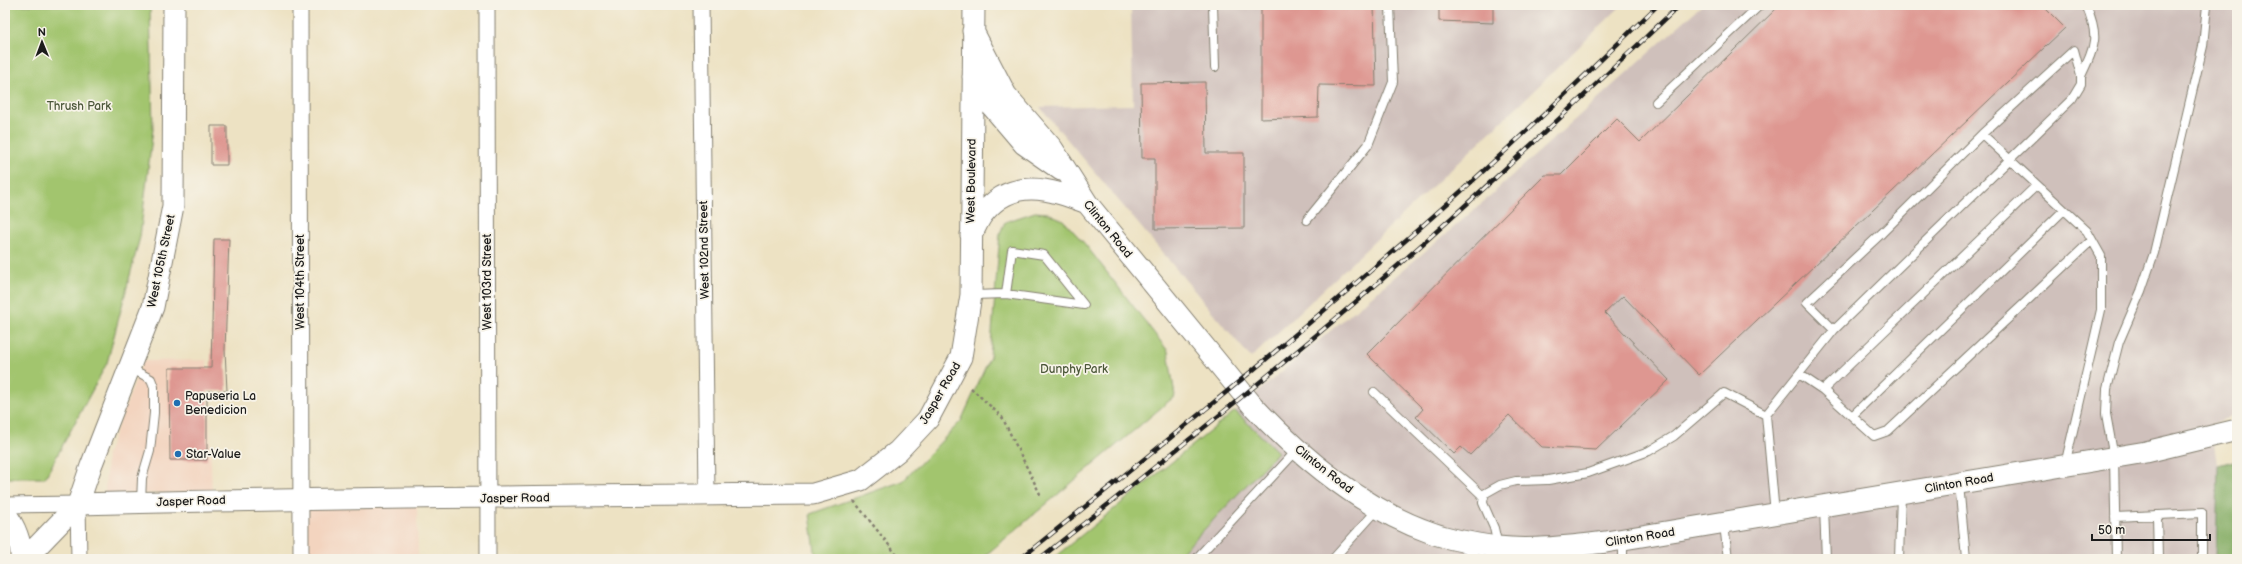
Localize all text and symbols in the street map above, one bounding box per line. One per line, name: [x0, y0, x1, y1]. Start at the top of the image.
north arrow: [22, 22, 62, 62]
text: N: [38, 26, 46, 39]
park label: Thrush Park: [47, 99, 111, 114]
street label: West Boulevard: [963, 138, 980, 224]
street label: Clinton Road: [1080, 197, 1136, 261]
street label: West 102nd Street: [696, 200, 713, 299]
street label: West 105th Street: [144, 213, 179, 309]
street label: West 104th Street: [293, 234, 308, 330]
street label: West 103rd Street: [480, 234, 495, 330]
street label: Jasper Road: [917, 359, 964, 427]
park label: Dunphy Park: [1040, 362, 1108, 377]
place label: Papuseria La Benedicion: [185, 389, 256, 418]
marker: Papuseria La Benedicion: [172, 398, 182, 408]
street label: Clinton Road: [1292, 442, 1356, 497]
place label: Star-Value: [186, 447, 241, 462]
marker: Star-Value: [173, 449, 183, 459]
street label: Clinton Road: [1923, 470, 1995, 497]
street label: Jasper Road: [480, 490, 550, 507]
street label: Jasper Road: [156, 493, 226, 510]
scale bar: [2092, 516, 2210, 542]
text: 50 m: [2098, 523, 2125, 538]
street label: Clinton Road: [1604, 525, 1676, 550]

